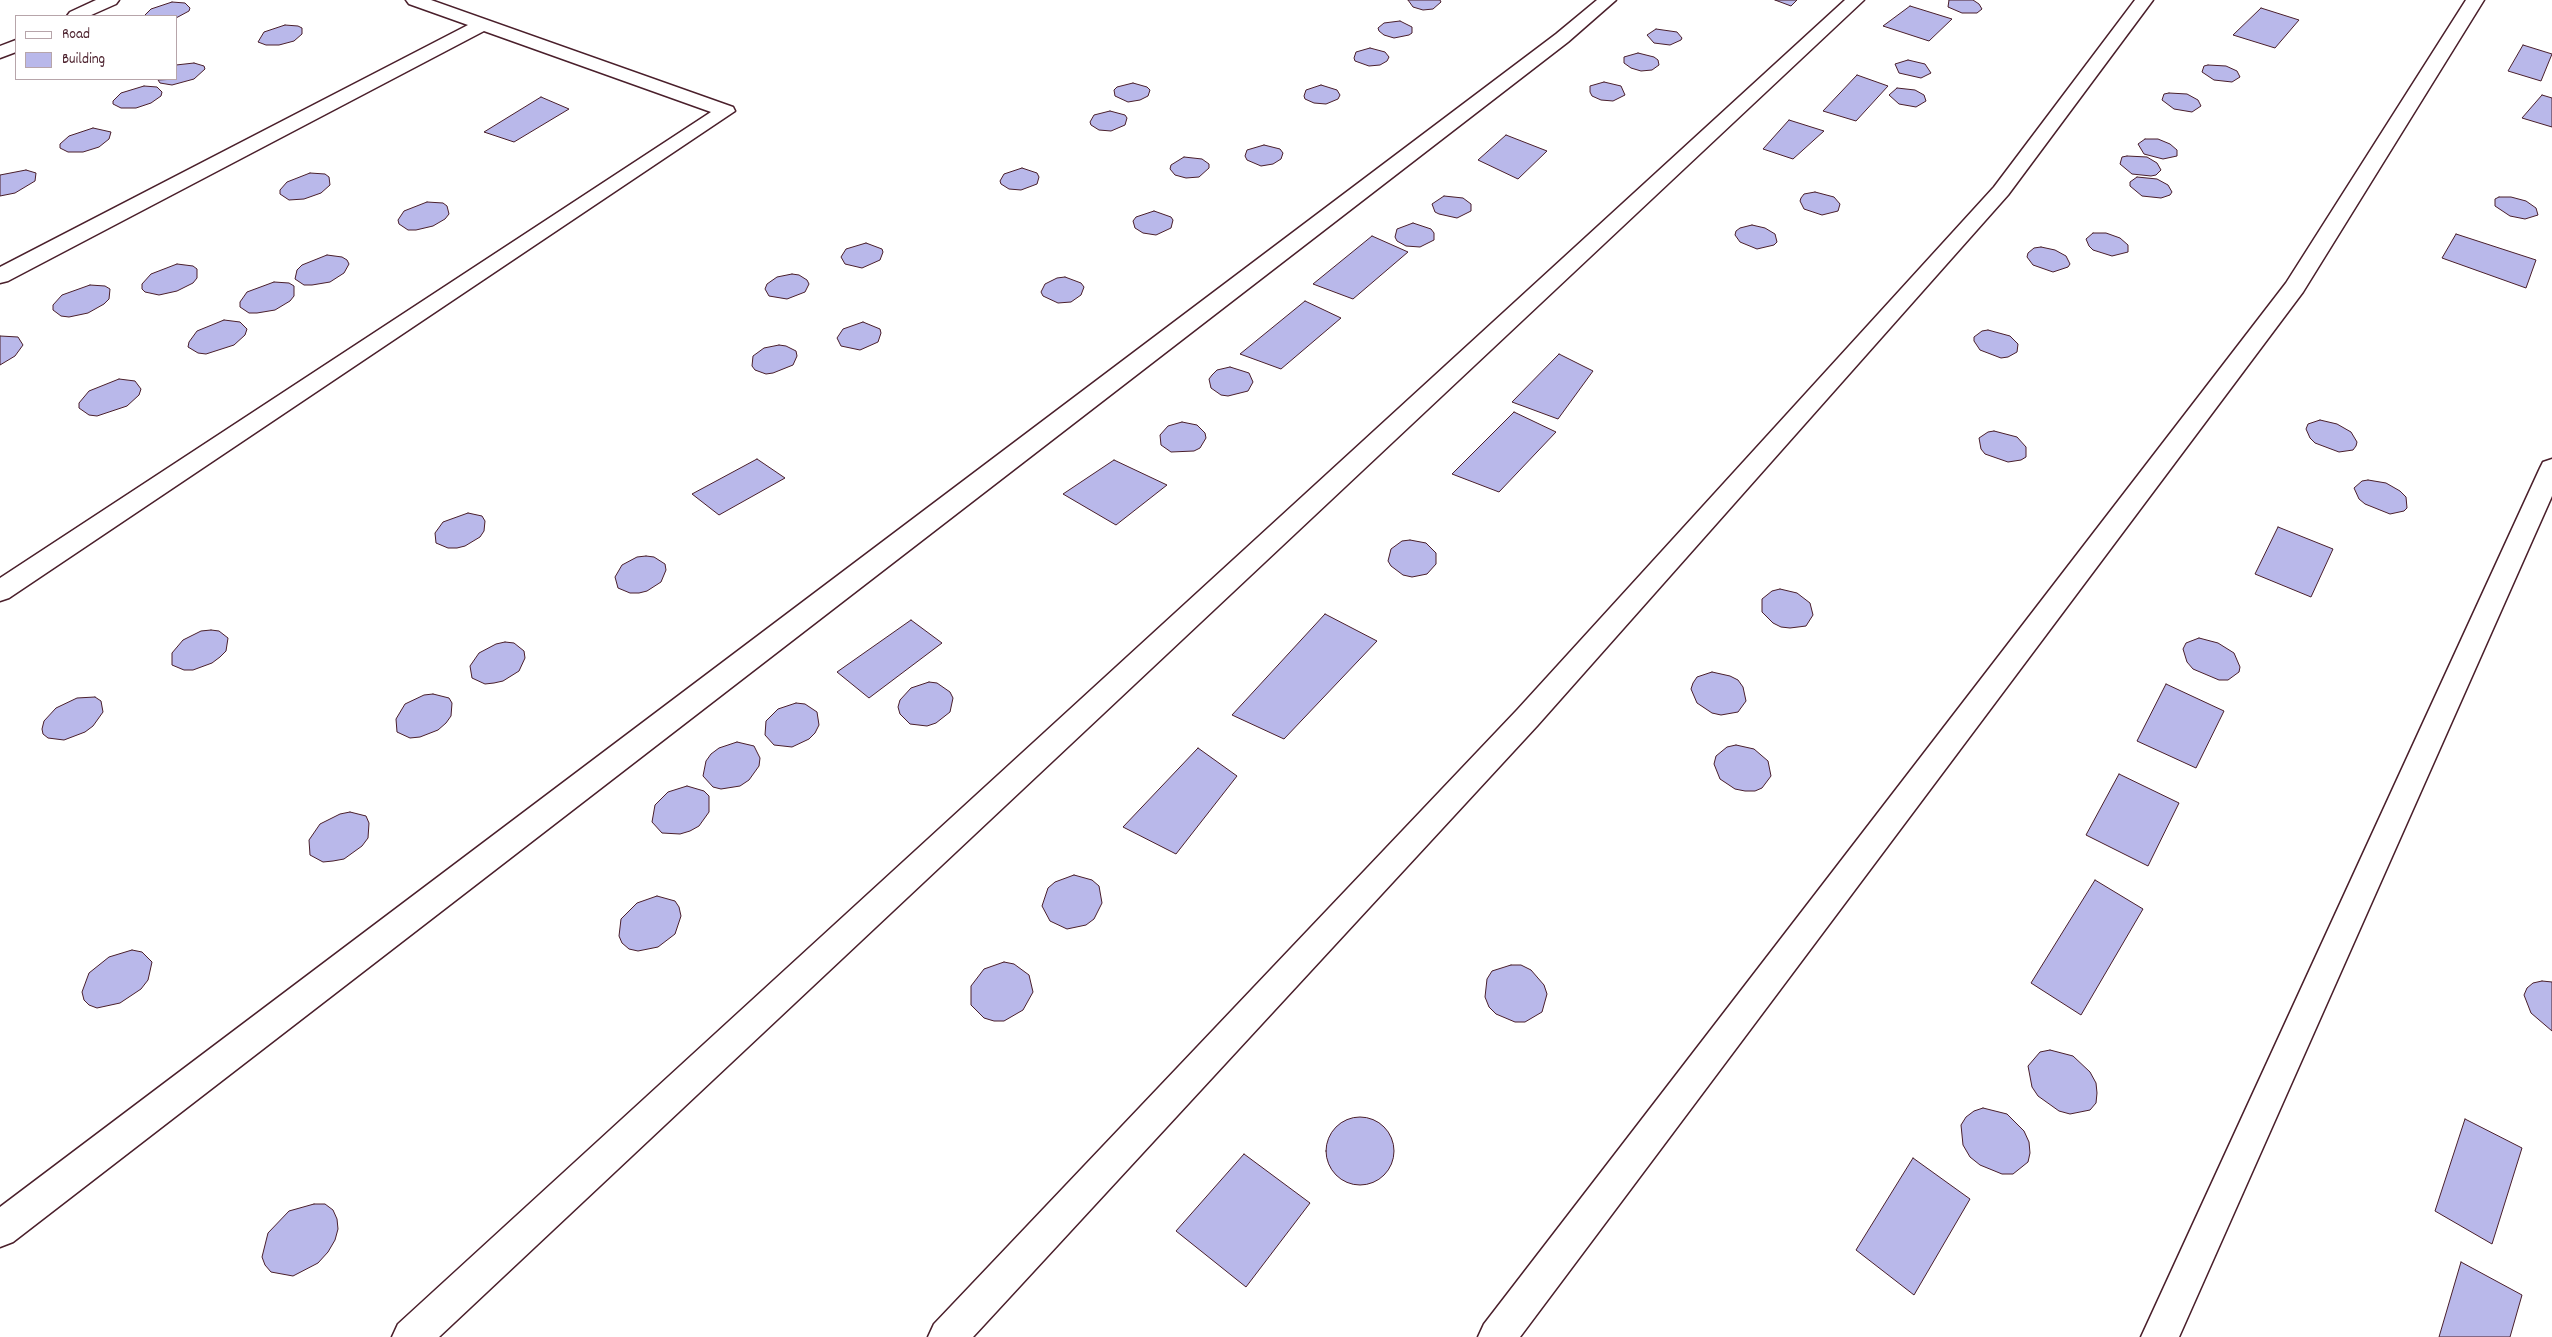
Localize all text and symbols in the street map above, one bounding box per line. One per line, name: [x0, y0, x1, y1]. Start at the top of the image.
legend: [15, 15, 178, 80]
text: Road: [62, 24, 90, 46]
text: Building: [62, 49, 105, 71]

